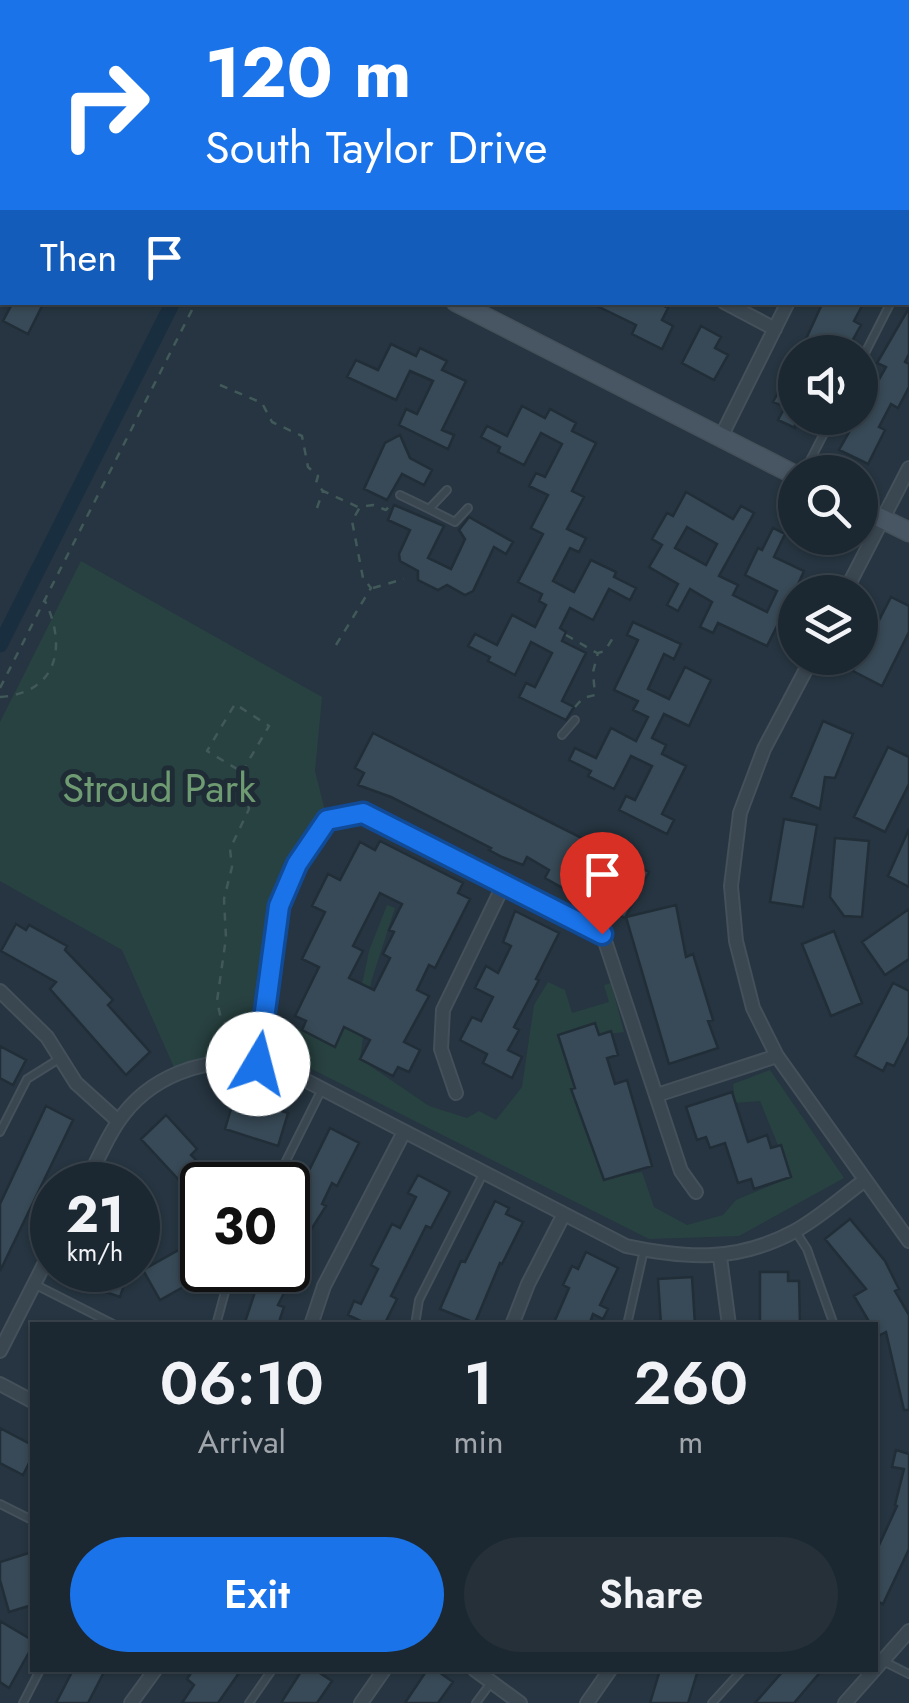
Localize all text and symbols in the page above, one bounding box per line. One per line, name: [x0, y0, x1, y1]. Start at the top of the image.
text: 120 m: [205, 22, 411, 123]
icon: right: [40, 40, 170, 170]
text: South Taylor Drive: [205, 115, 547, 180]
text: Then: [40, 230, 117, 285]
icon: arrive: [137, 230, 192, 285]
map controls: [778, 335, 878, 675]
button: sound: [778, 335, 878, 435]
button: search: [778, 455, 878, 555]
button: layers: [778, 575, 878, 675]
park label: Stroud Park: [62, 759, 256, 817]
pin: [560, 832, 645, 935]
icon: arrive: [575, 847, 630, 902]
position arrow: [206, 1012, 310, 1116]
speed limit sign: 30: [180, 1162, 310, 1292]
text: 21: [66, 1178, 124, 1251]
text: km/h: [67, 1234, 123, 1270]
text: 06:10: [160, 1340, 324, 1427]
text: 1: [464, 1340, 493, 1427]
text: 260: [633, 1340, 748, 1427]
text: Arrival: [198, 1419, 286, 1465]
text: min: [454, 1419, 504, 1465]
text: m: [678, 1419, 703, 1465]
button: Exit: [70, 1537, 444, 1652]
button: Share: [464, 1537, 838, 1652]

